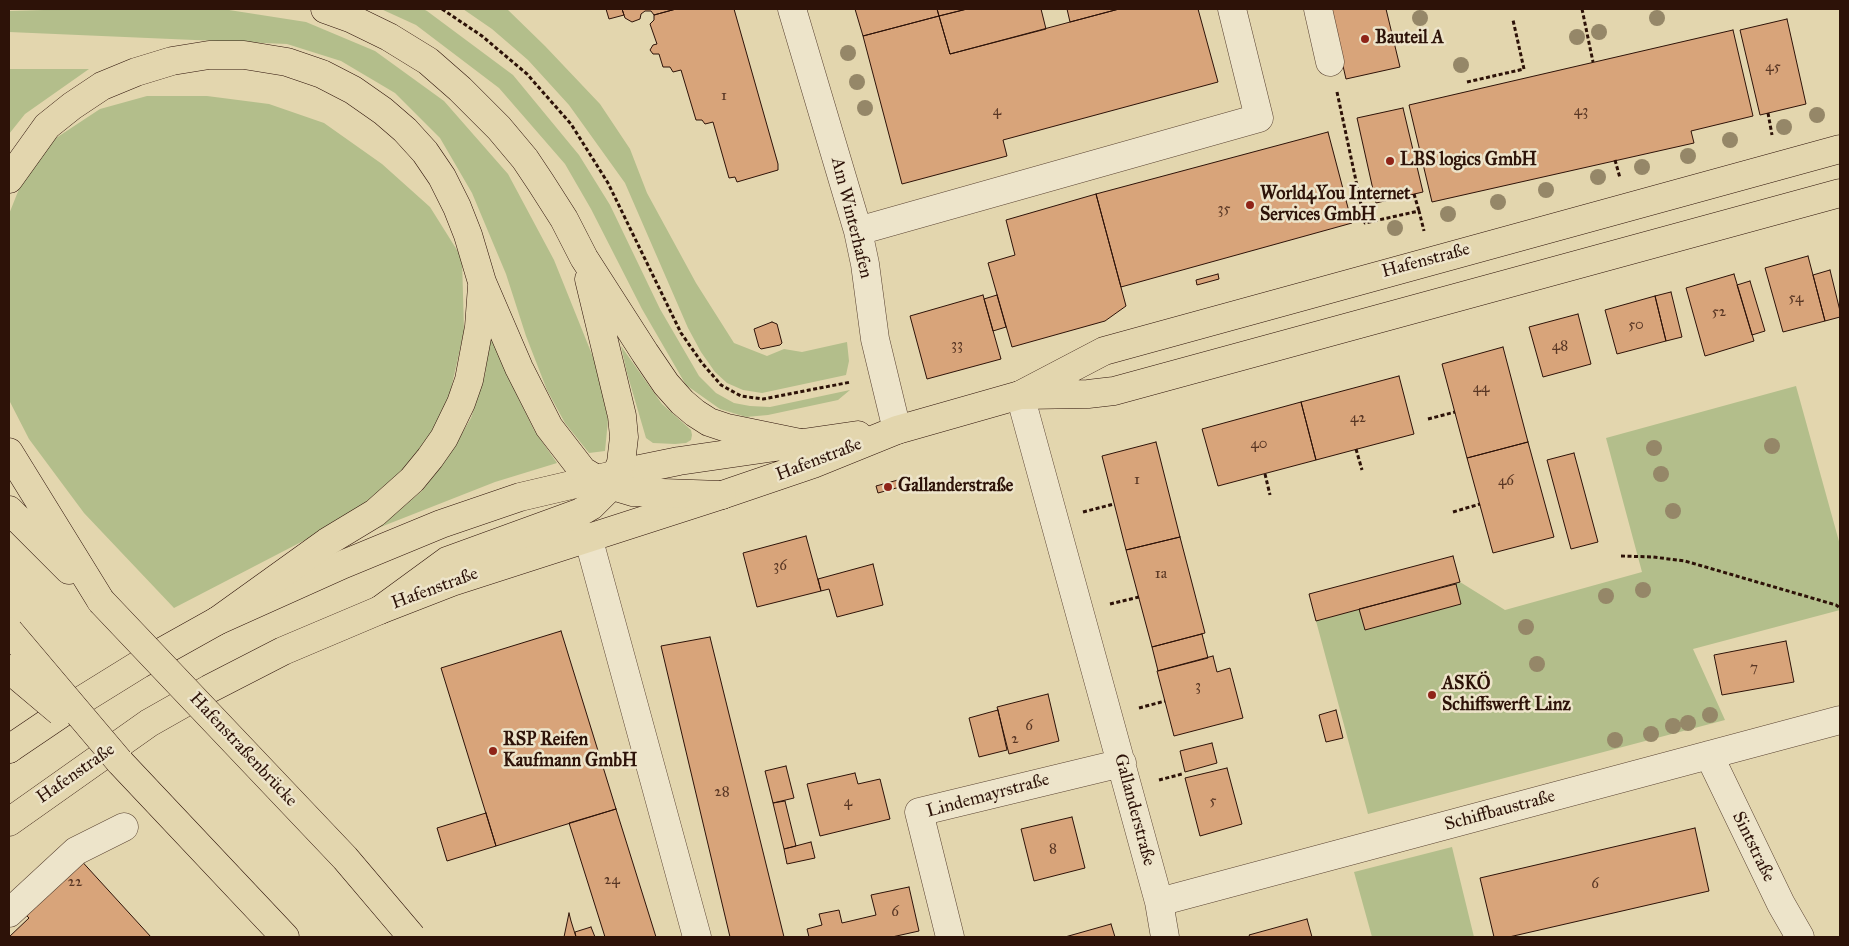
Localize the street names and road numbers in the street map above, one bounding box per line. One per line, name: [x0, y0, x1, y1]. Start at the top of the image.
street label: Am Winterhafen: [826, 155, 876, 281]
street label: Hafenstraße: [1380, 239, 1472, 283]
street label: Hafenstraße: [773, 434, 865, 486]
street label: Hafenstraße: [389, 563, 481, 615]
street label: Hafenstraßenbrücke: [184, 688, 302, 812]
street label: Hafenstraße: [33, 739, 119, 809]
street label: Gallanderstraße: [1109, 752, 1159, 868]
street label: Lindemayrstraße: [924, 769, 1052, 823]
street label: Schiffbaustraße: [1442, 786, 1558, 836]
street label: Sintstraße: [1727, 808, 1779, 886]

